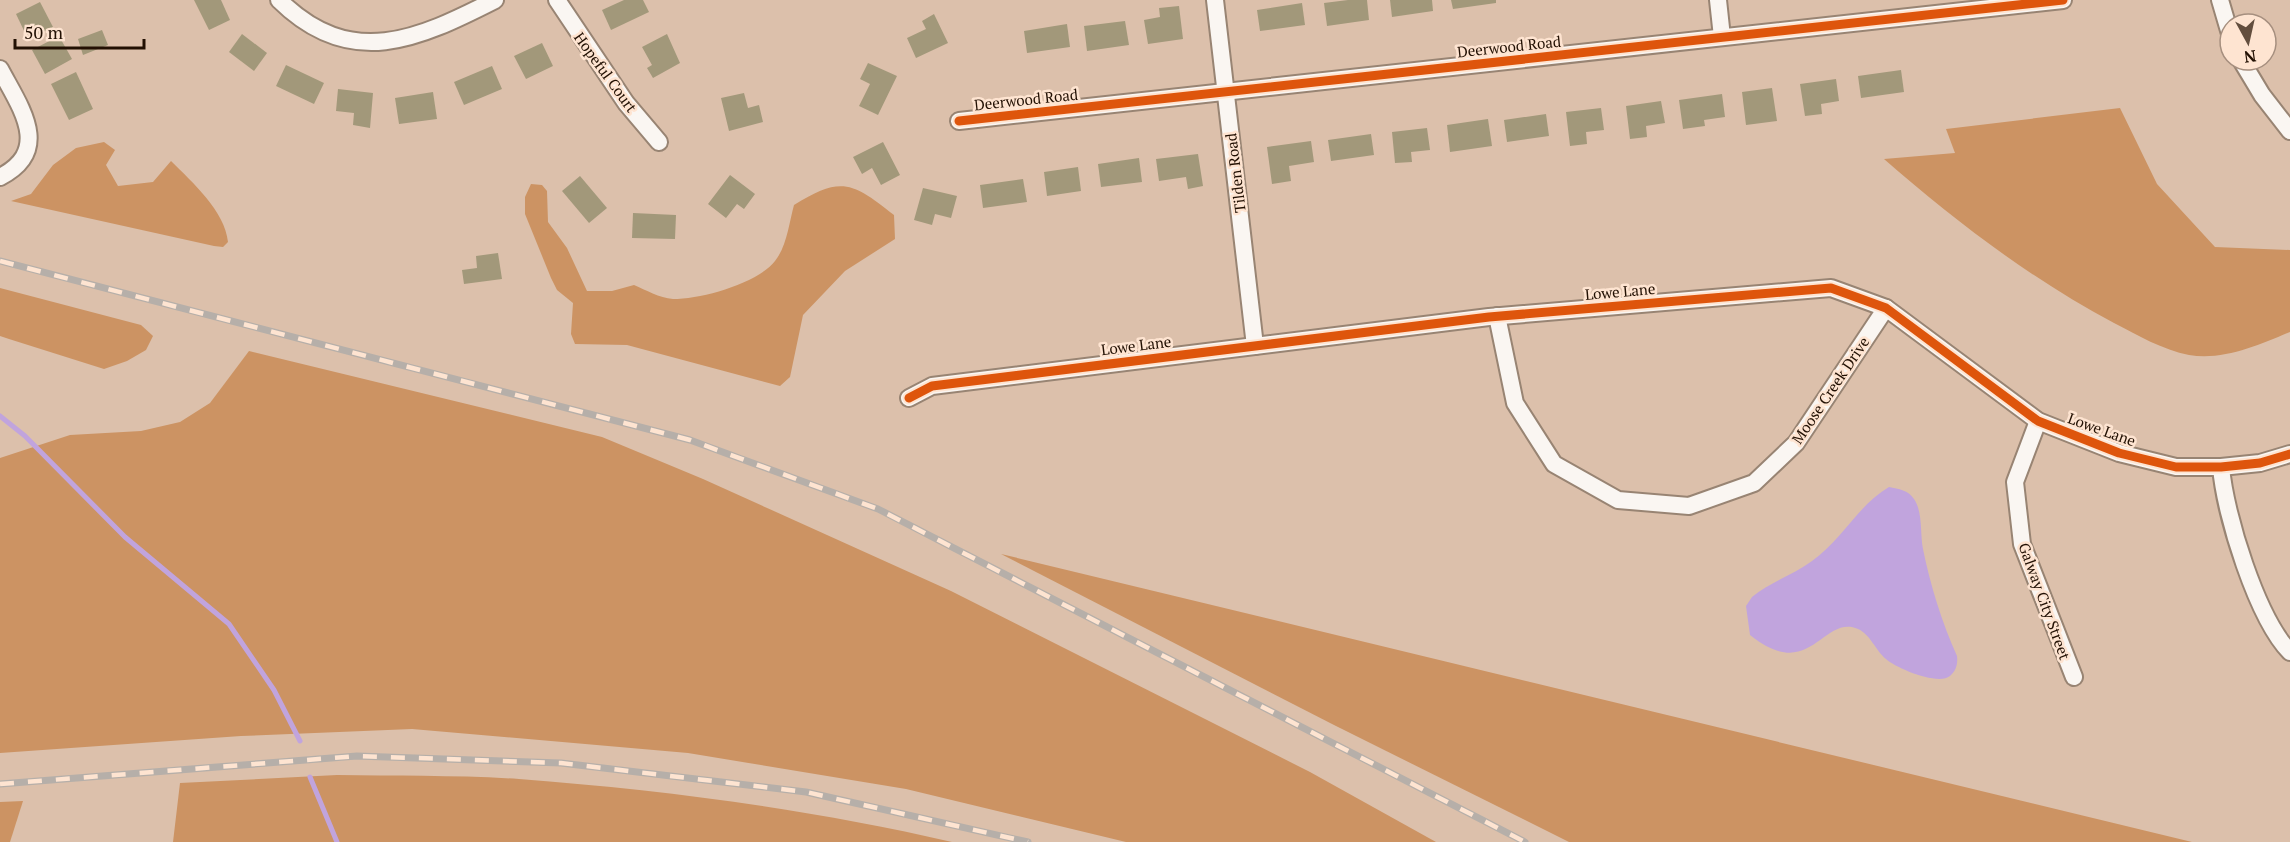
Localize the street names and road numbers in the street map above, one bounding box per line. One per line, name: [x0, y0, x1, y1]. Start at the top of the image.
street label: Hopeful Court: [570, 28, 642, 117]
street label: Deerwood Road: [1456, 31, 1562, 61]
street label: Deerwood Road: [973, 84, 1079, 114]
street label: Tilden Road: [1220, 132, 1250, 214]
street label: Lowe Lane: [1584, 278, 1656, 304]
street label: Lowe Lane: [1100, 331, 1172, 359]
street label: Moose Creek Drive: [1787, 333, 1873, 447]
street label: Lowe Lane: [2065, 408, 2139, 450]
street label: Galway City Street: [2015, 540, 2076, 663]

